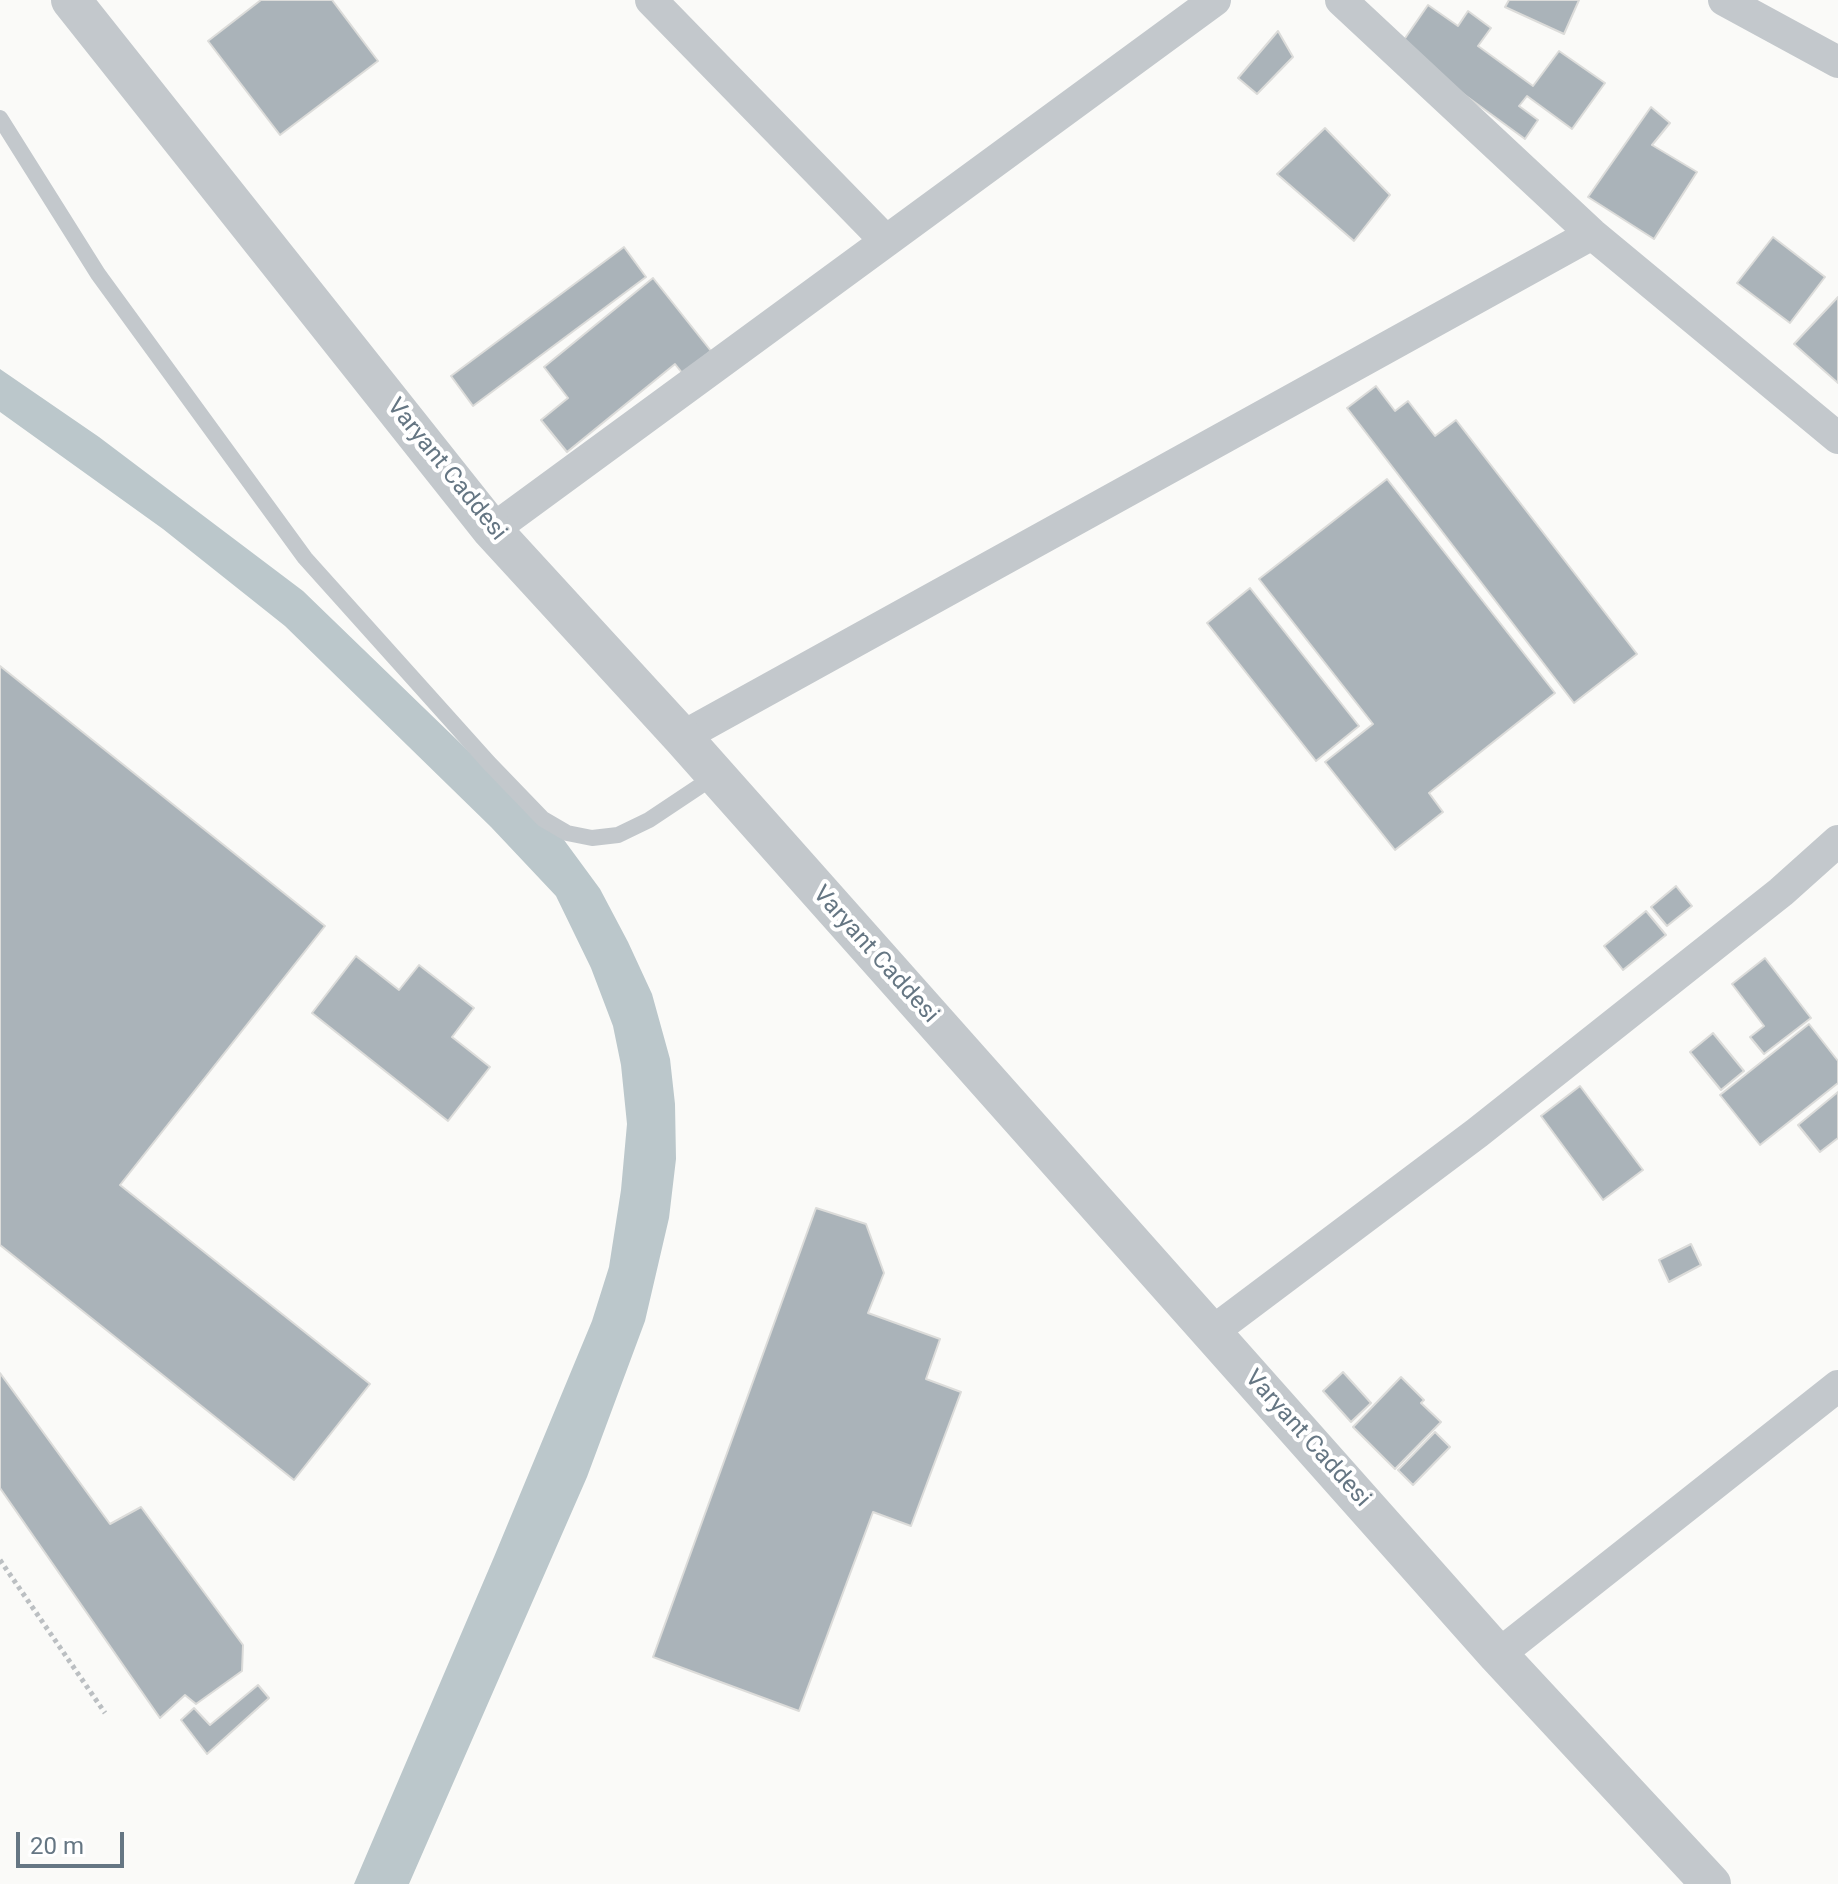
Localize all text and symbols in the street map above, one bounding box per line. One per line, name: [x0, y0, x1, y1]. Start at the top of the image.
street label: Varyant Caddesi: [380, 393, 512, 547]
street label: Varyant Caddesi: [806, 881, 944, 1029]
street label: Varyant Caddesi: [1238, 1365, 1376, 1513]
scale bar: [20, 1816, 128, 1866]
text: 20 m: [30, 1832, 84, 1860]

